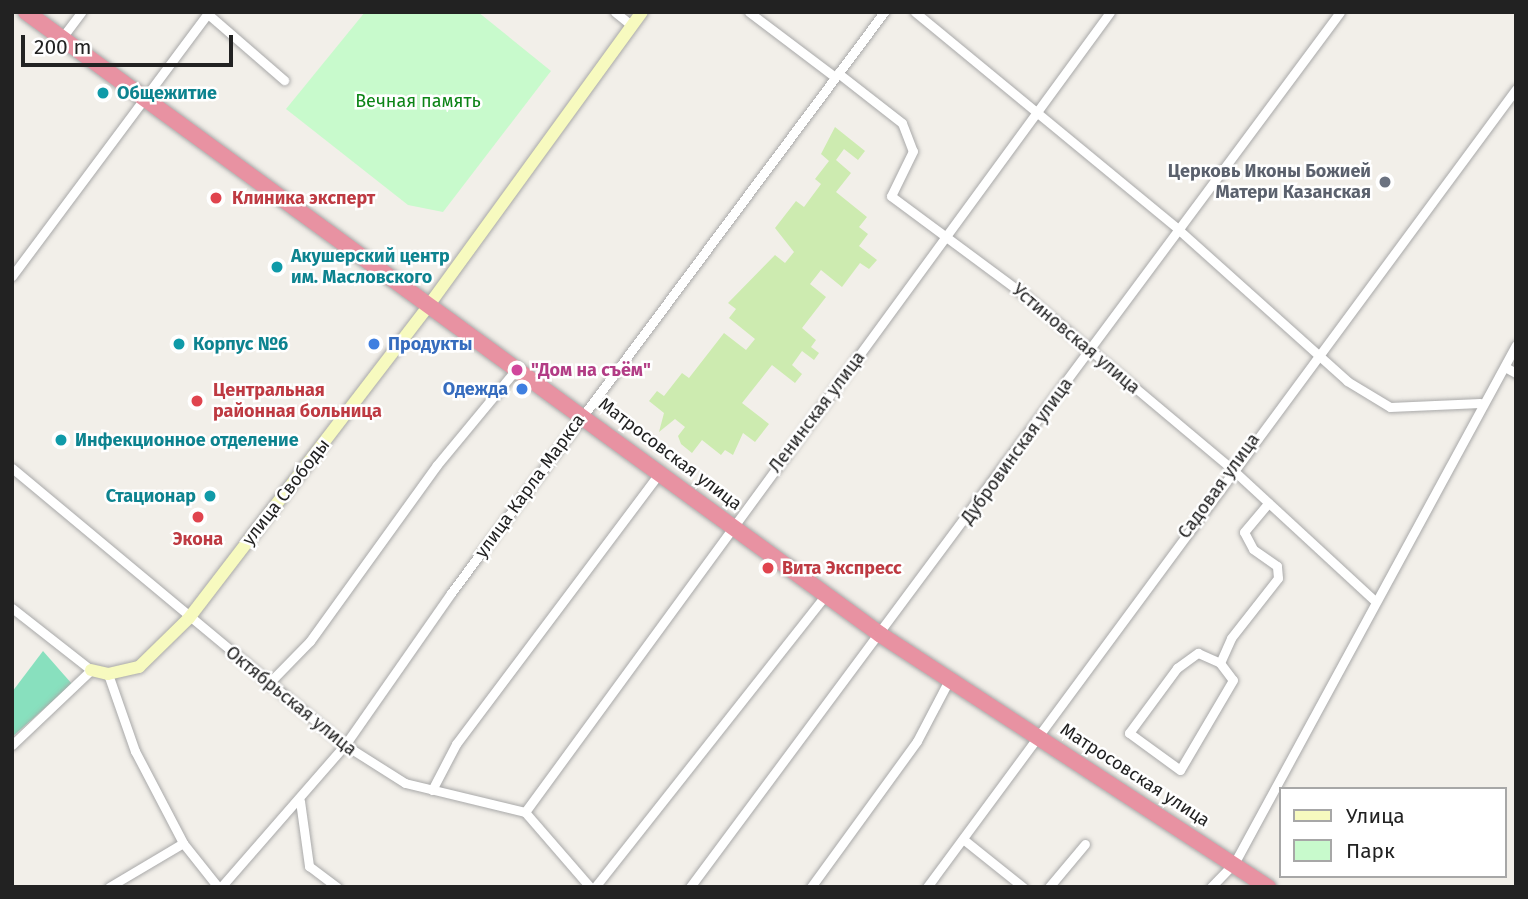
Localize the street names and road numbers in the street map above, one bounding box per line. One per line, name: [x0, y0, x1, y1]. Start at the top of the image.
street label: Устиновская улица: [1008, 279, 1144, 399]
street label: Ленинская улица: [764, 347, 870, 477]
street label: Дубровинская улица: [957, 374, 1077, 528]
street label: Матросовская улица: [594, 393, 746, 515]
street label: улица Карла Маркса: [471, 410, 589, 562]
street label: Садовая улица: [1174, 429, 1264, 543]
street label: улица Свободы: [238, 434, 334, 550]
street label: Октябрьская улица: [221, 642, 361, 760]
street label: Матросовская улица: [1056, 719, 1214, 831]

